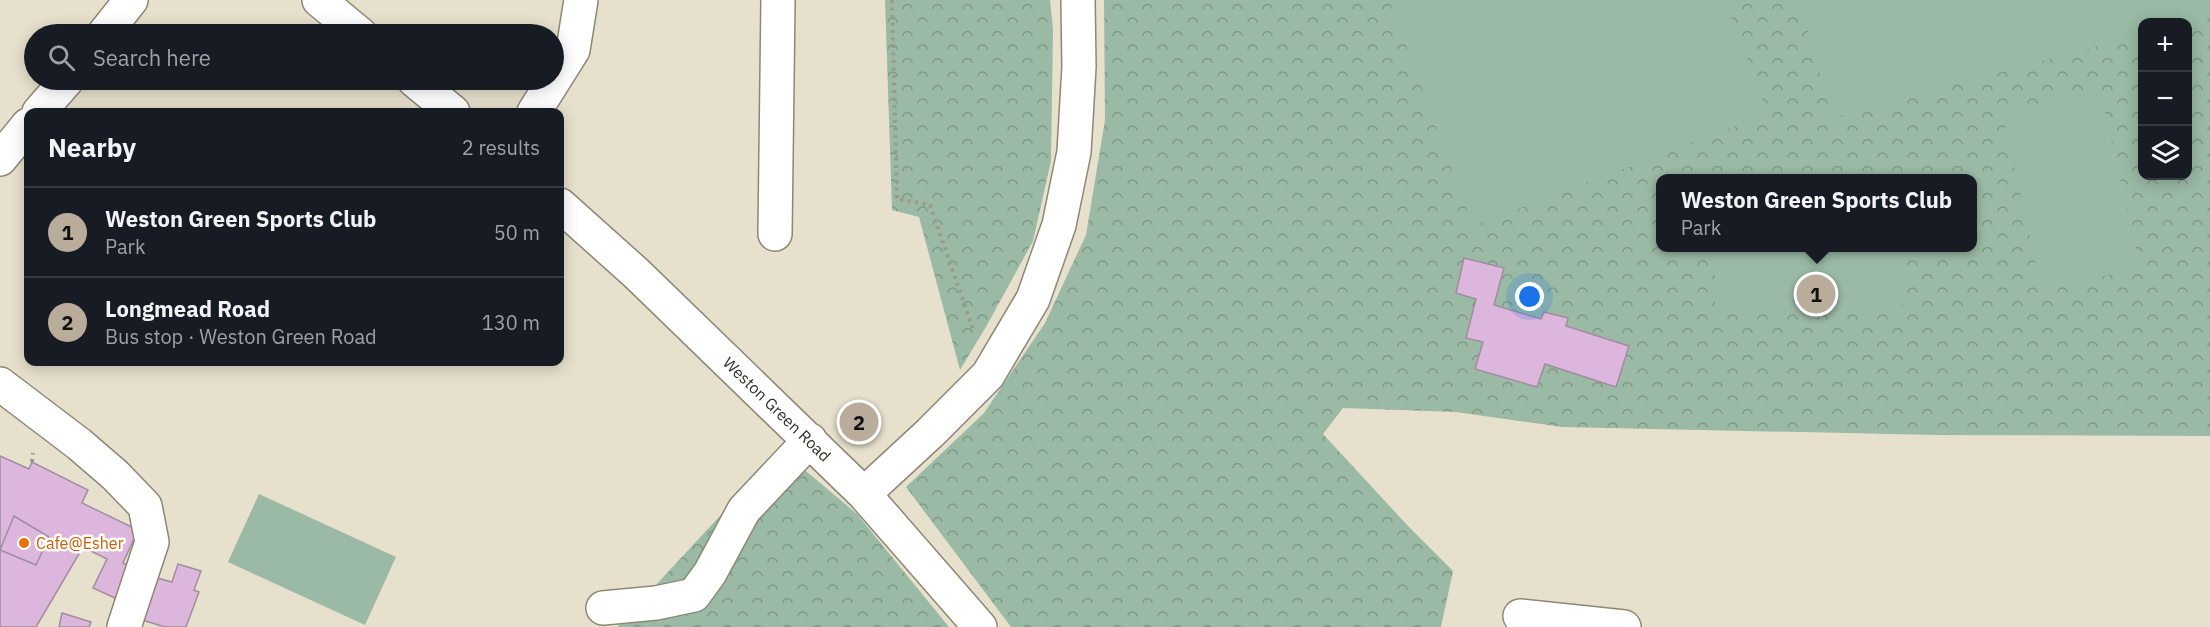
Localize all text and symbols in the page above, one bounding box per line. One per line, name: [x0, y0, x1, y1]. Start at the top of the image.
map controls: [2138, 18, 2192, 180]
button: +: [2138, 18, 2192, 72]
search box: [24, 24, 564, 90]
icon: search: [45, 41, 78, 74]
text: Search here: [93, 43, 211, 72]
button: −: [2138, 72, 2192, 126]
button: layers: [2138, 126, 2192, 180]
text: Nearby: [48, 130, 136, 164]
text: 2 results: [462, 134, 540, 161]
popup: [1656, 174, 1977, 252]
text: Weston Green Sports Club: [1681, 185, 1952, 214]
text: Weston Green Sports Club: [105, 204, 376, 233]
text: Park: [1681, 214, 1721, 241]
text: 1: [62, 219, 74, 246]
text: 50 m: [494, 219, 540, 246]
text: Park: [105, 233, 145, 260]
pin: 1: [1796, 272, 1836, 316]
your location: [1515, 282, 1544, 311]
text: Longmead Road: [105, 294, 270, 323]
text: 2: [62, 309, 74, 336]
text: 130 m: [482, 309, 540, 336]
text: Bus stop · Weston Green Road: [105, 323, 377, 350]
street label: Weston Green Road: [719, 352, 835, 466]
pin: 2: [840, 400, 878, 444]
place label: Cafe@Esher: [36, 533, 124, 553]
marker: Cafe@Esher: [17, 536, 31, 550]

